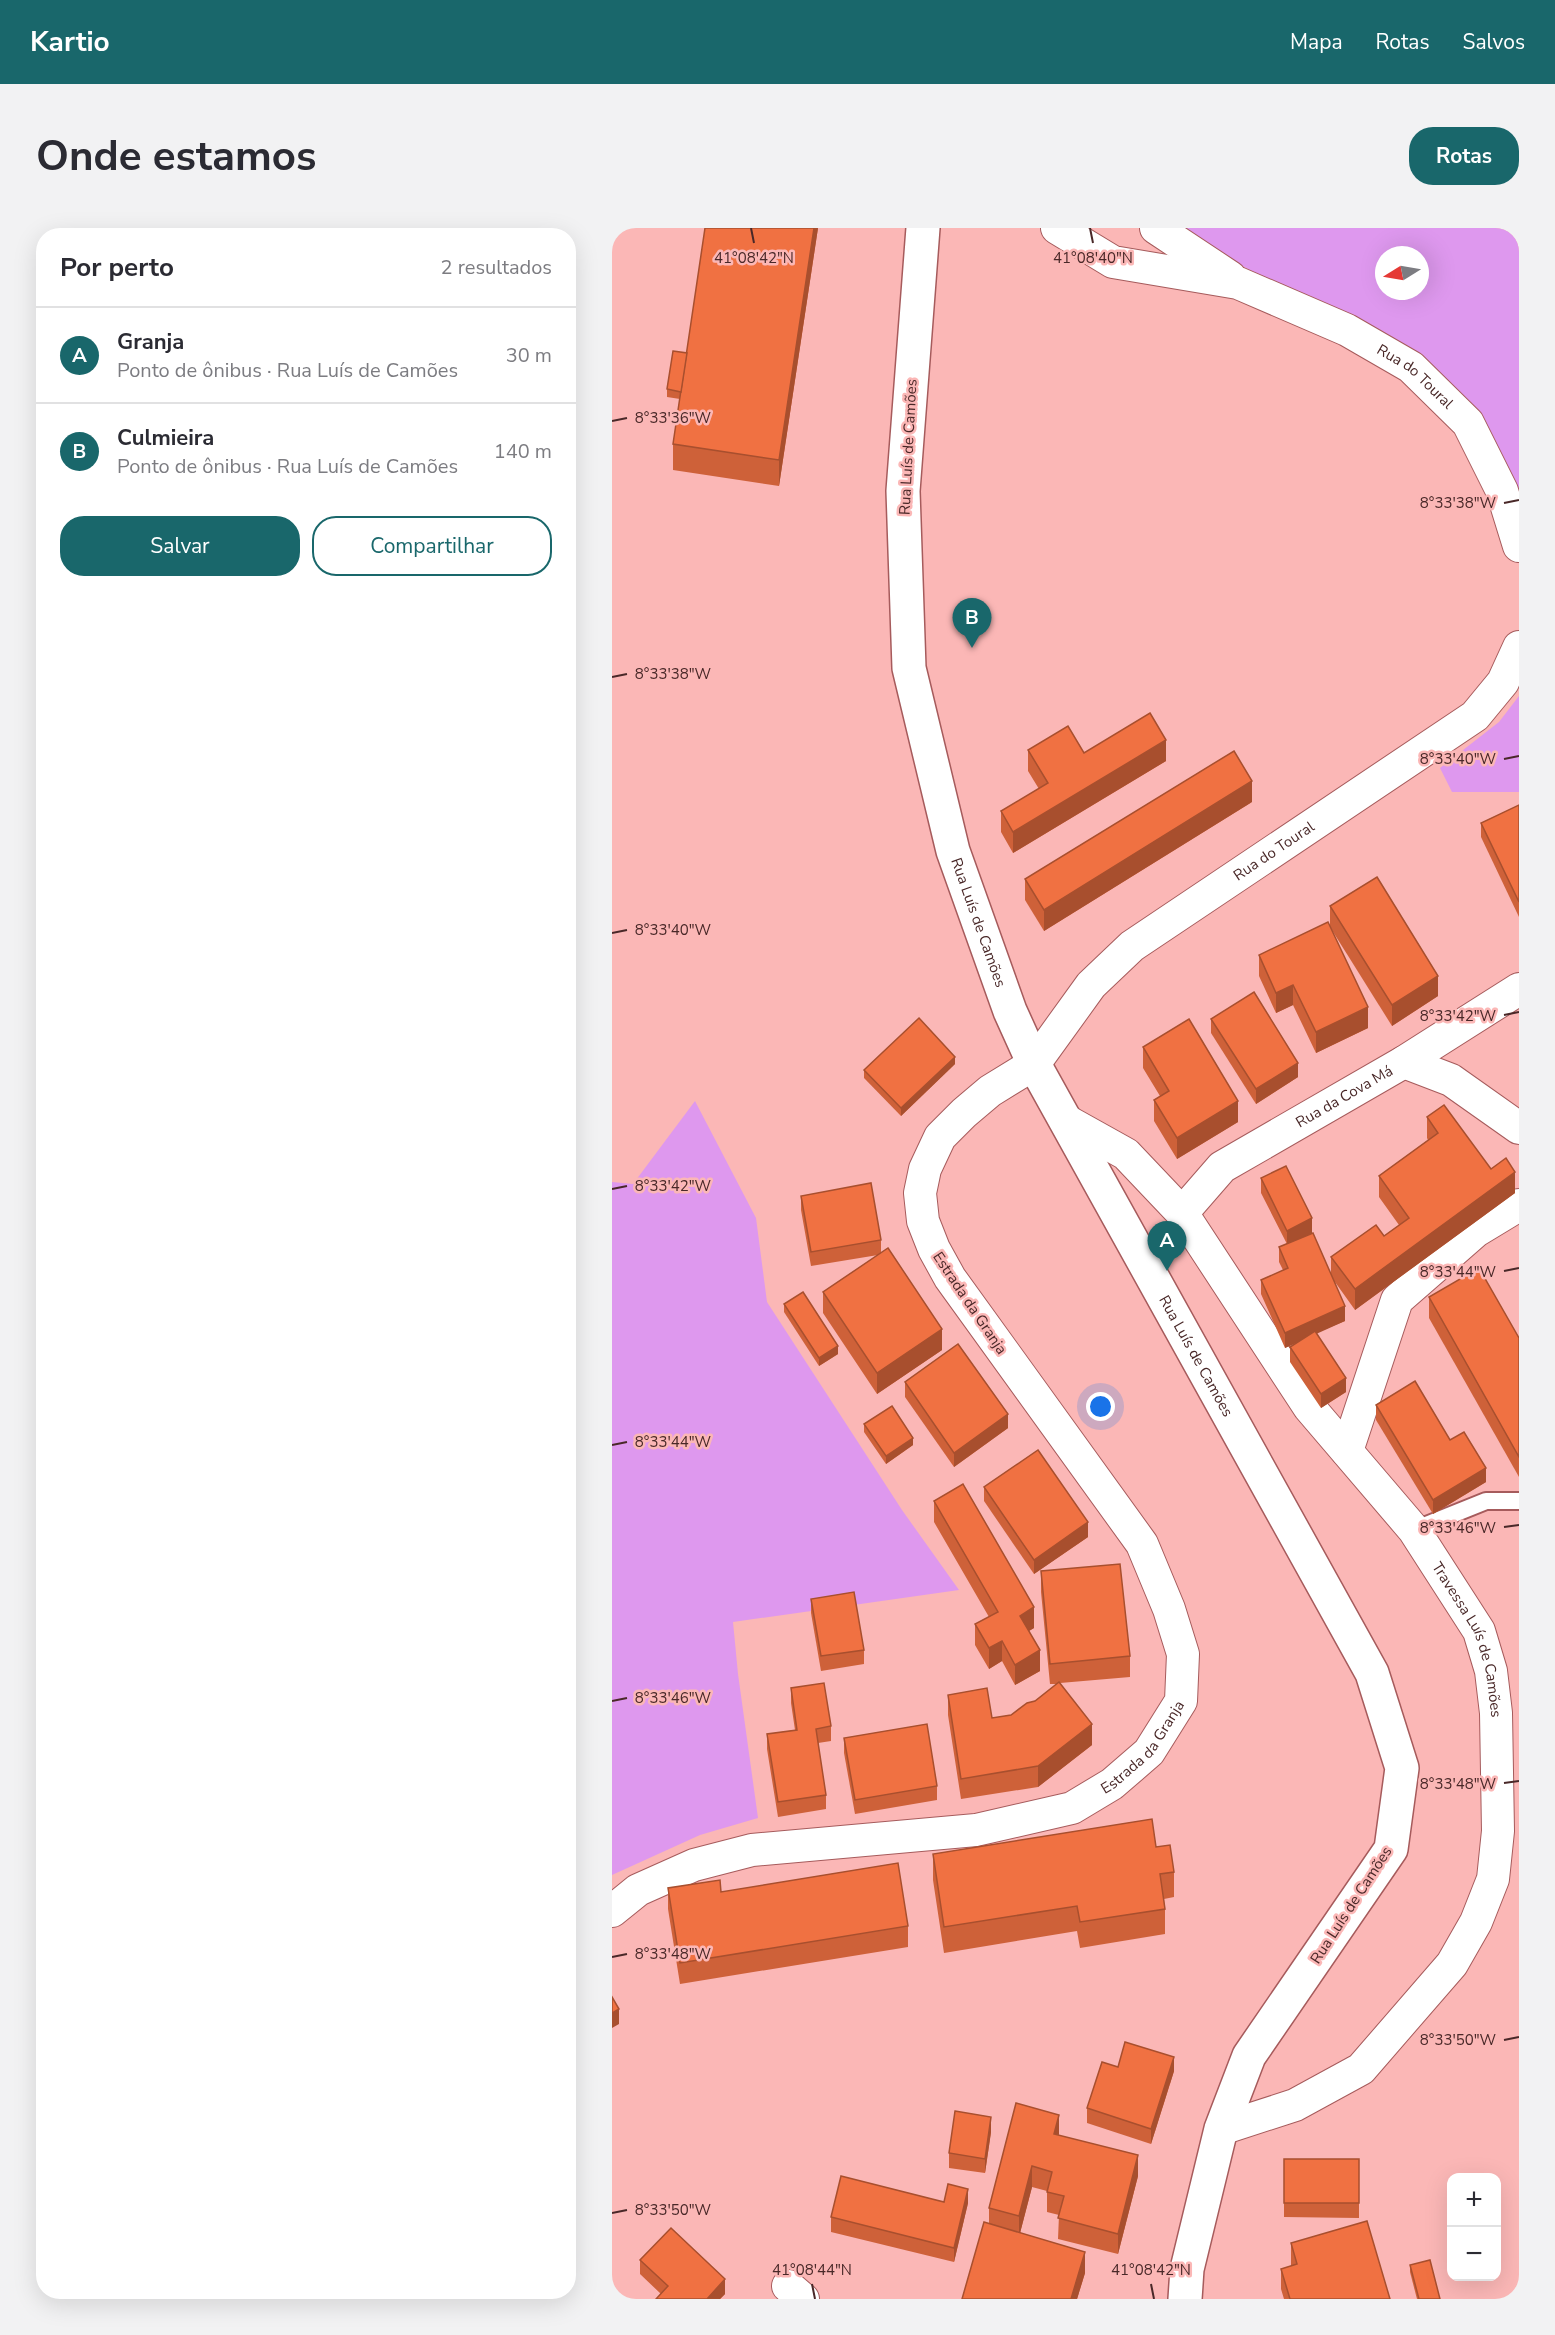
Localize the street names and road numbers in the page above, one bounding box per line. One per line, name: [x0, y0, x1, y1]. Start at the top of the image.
street label: Rua do Toural: [1373, 339, 1458, 414]
street label: Rua Luís de Camões: [894, 379, 922, 515]
street label: Rua do Toural: [1229, 816, 1319, 885]
street label: Rua Luís de Camões: [946, 855, 1011, 990]
street label: Rua da Cova Má: [1292, 1061, 1396, 1132]
street label: Estrada da Granja: [928, 1248, 1012, 1358]
street label: Rua Luís de Camões: [1154, 1292, 1238, 1420]
street label: Travessa Luís de Camões: [1427, 1558, 1506, 1718]
street label: Estrada da Granja: [1097, 1697, 1189, 1798]
street label: Rua Luís de Camões: [1306, 1843, 1396, 1967]

